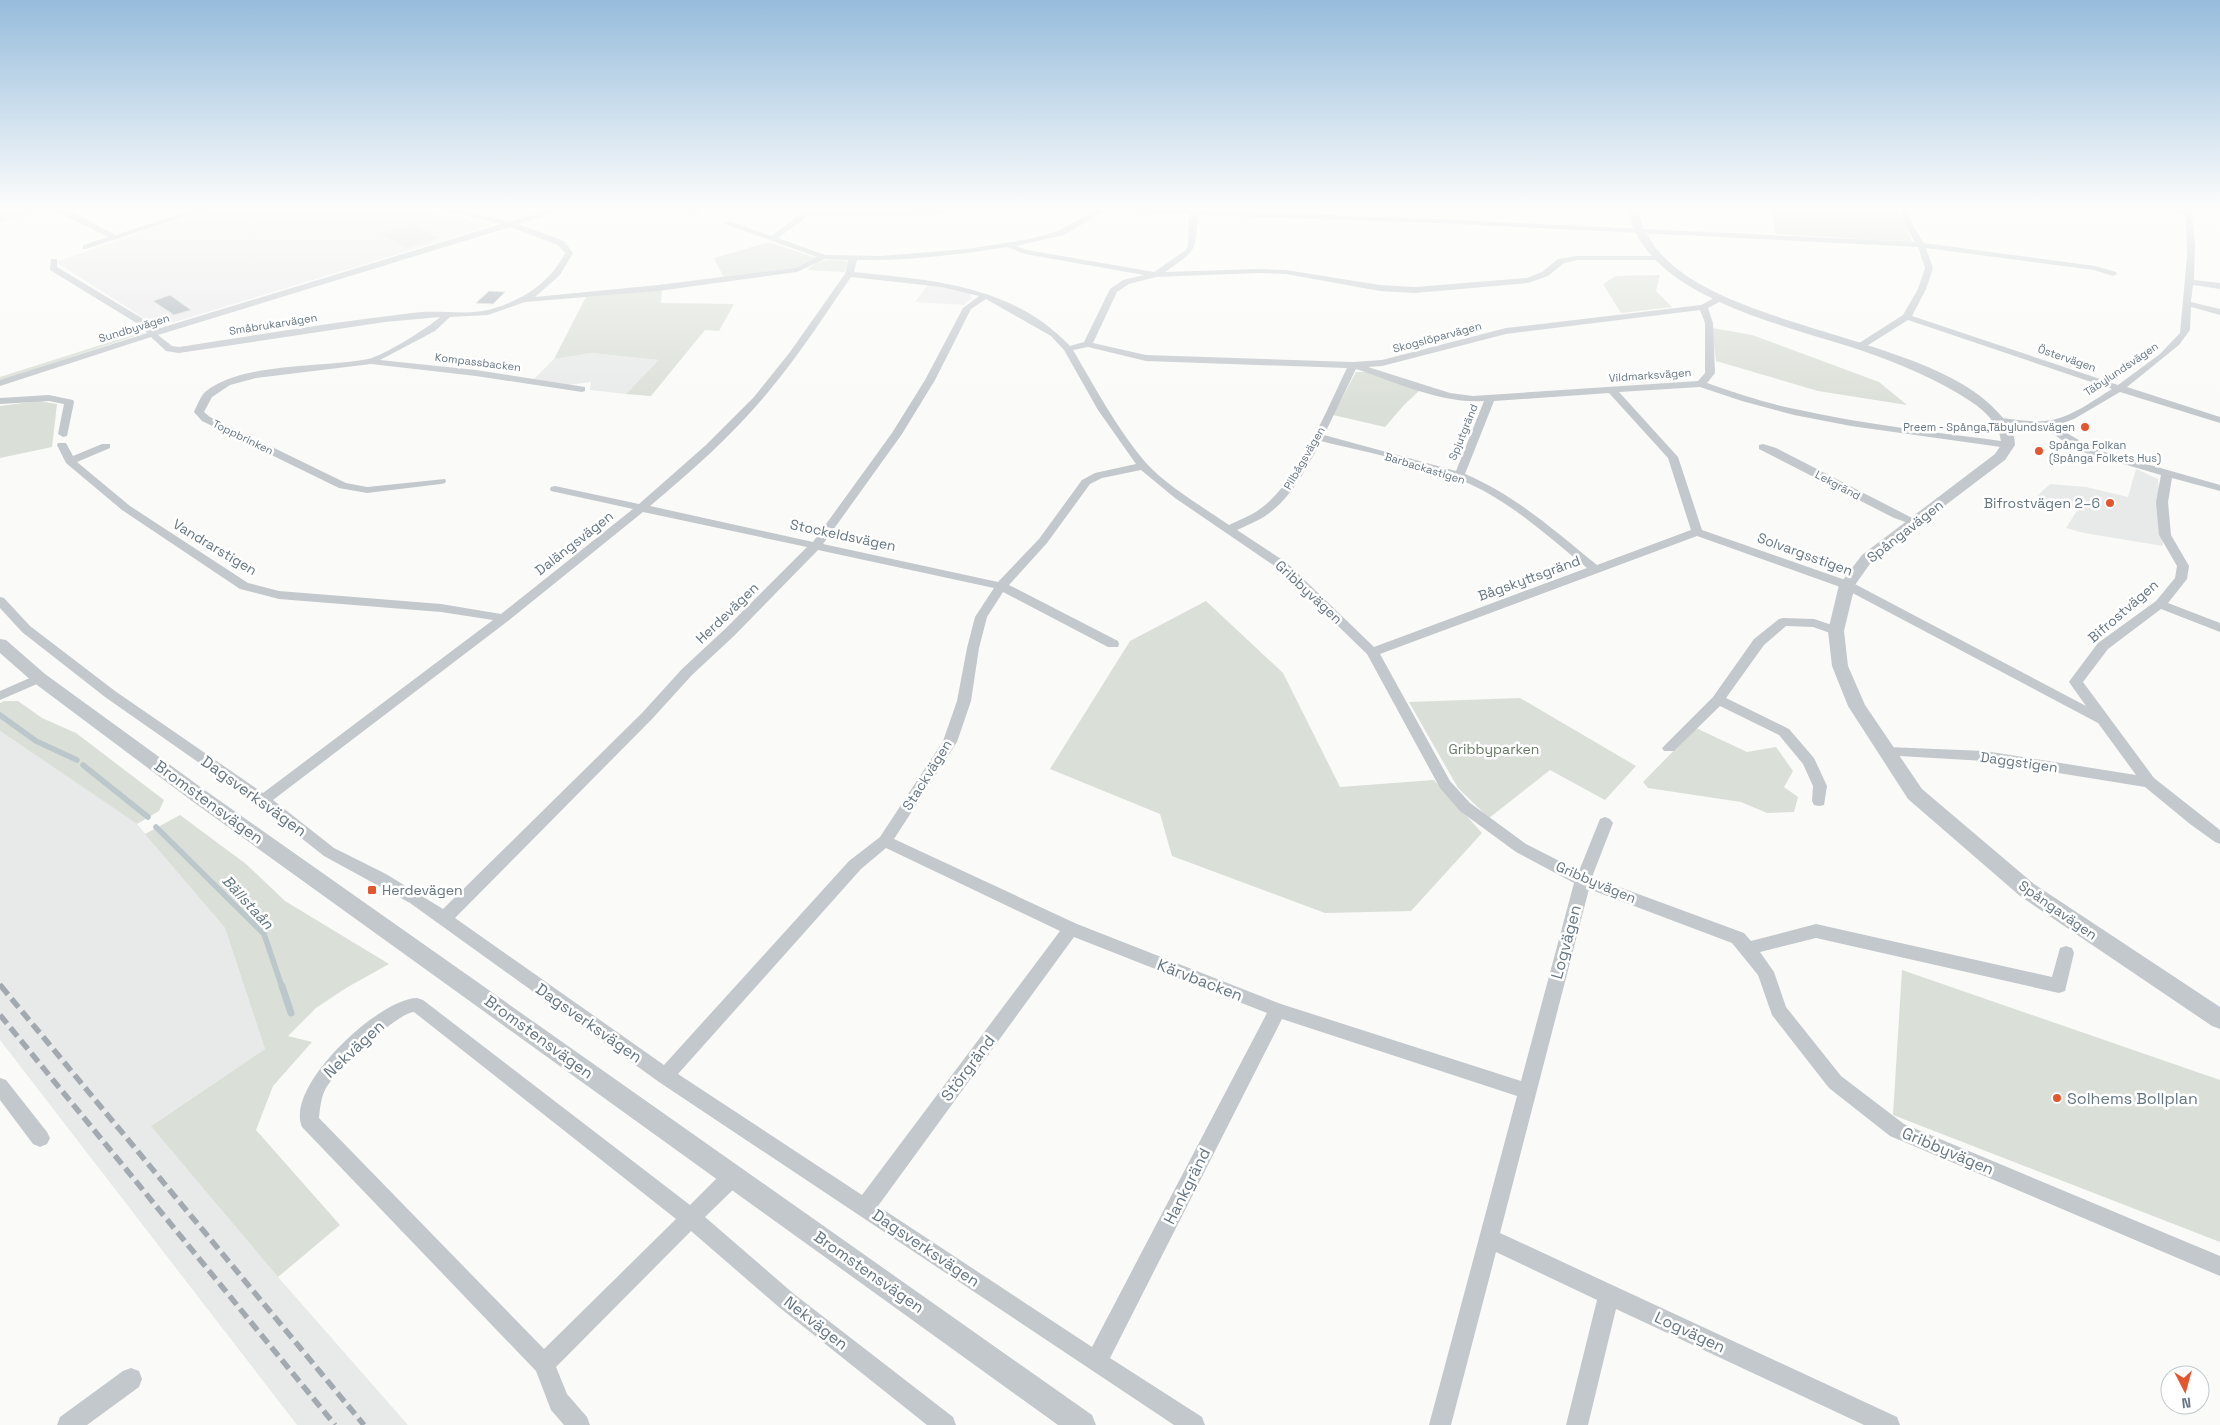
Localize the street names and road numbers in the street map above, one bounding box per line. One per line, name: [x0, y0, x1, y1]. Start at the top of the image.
street label: Småbrukarvägen: [228, 310, 318, 338]
street label: Sundbyvägen: [97, 311, 171, 345]
street label: Skogslöparvägen: [1391, 318, 1483, 356]
street label: Täbylundsvägen: [2081, 339, 2161, 399]
street label: Östervägen: [2036, 341, 2098, 375]
street label: Kompassbacken: [434, 350, 522, 374]
street label: Vildmarksvägen: [1608, 365, 1692, 385]
street label: Spjutgränd: [1445, 402, 1481, 462]
street label: Toppbrinken: [210, 416, 276, 458]
street label: Pilbågsvägen: [1280, 424, 1328, 492]
street label: Barbackastigen: [1383, 449, 1467, 487]
street label: Lekgränd: [1813, 467, 1863, 503]
street label: Spångavägen: [1863, 496, 1947, 566]
street label: Dalängsvägen: [531, 507, 617, 579]
street label: Vandrarstigen: [170, 515, 260, 579]
street label: Stockeldsvägen: [788, 515, 898, 555]
street label: Solvargsstigen: [1755, 528, 1855, 580]
street label: Bågskyttsgränd: [1475, 551, 1583, 605]
street label: Gribbyvägen: [1272, 556, 1346, 628]
street label: Bifrostvägen: [2084, 576, 2162, 646]
street label: Herdevägen: [692, 579, 762, 647]
street label: Stackvägen: [898, 736, 956, 814]
street label: Daggstigen: [1979, 748, 2059, 776]
street label: Dagsverksvägen: [197, 751, 311, 841]
street label: Bromstensvägen: [150, 755, 268, 849]
street label: Gribbyvägen: [1553, 857, 1639, 907]
street label: Spångavägen: [2015, 876, 2101, 944]
street label: Logvägen: [1546, 903, 1586, 981]
street label: Kärvbacken: [1154, 954, 1246, 1006]
street label: Dagsverksvägen: [532, 978, 646, 1068]
street label: Bromstensvägen: [480, 990, 598, 1084]
street label: Nekvägen: [319, 1016, 389, 1082]
street label: Störgränd: [936, 1031, 1000, 1105]
street label: Gribbyvägen: [1899, 1122, 1997, 1180]
street label: Hankgränd: [1159, 1144, 1215, 1228]
street label: Dagsverksvägen: [868, 1204, 984, 1292]
street label: Bromstensvägen: [810, 1226, 928, 1318]
street label: Nekvägen: [780, 1291, 852, 1355]
street label: Logvägen: [1651, 1306, 1729, 1358]

